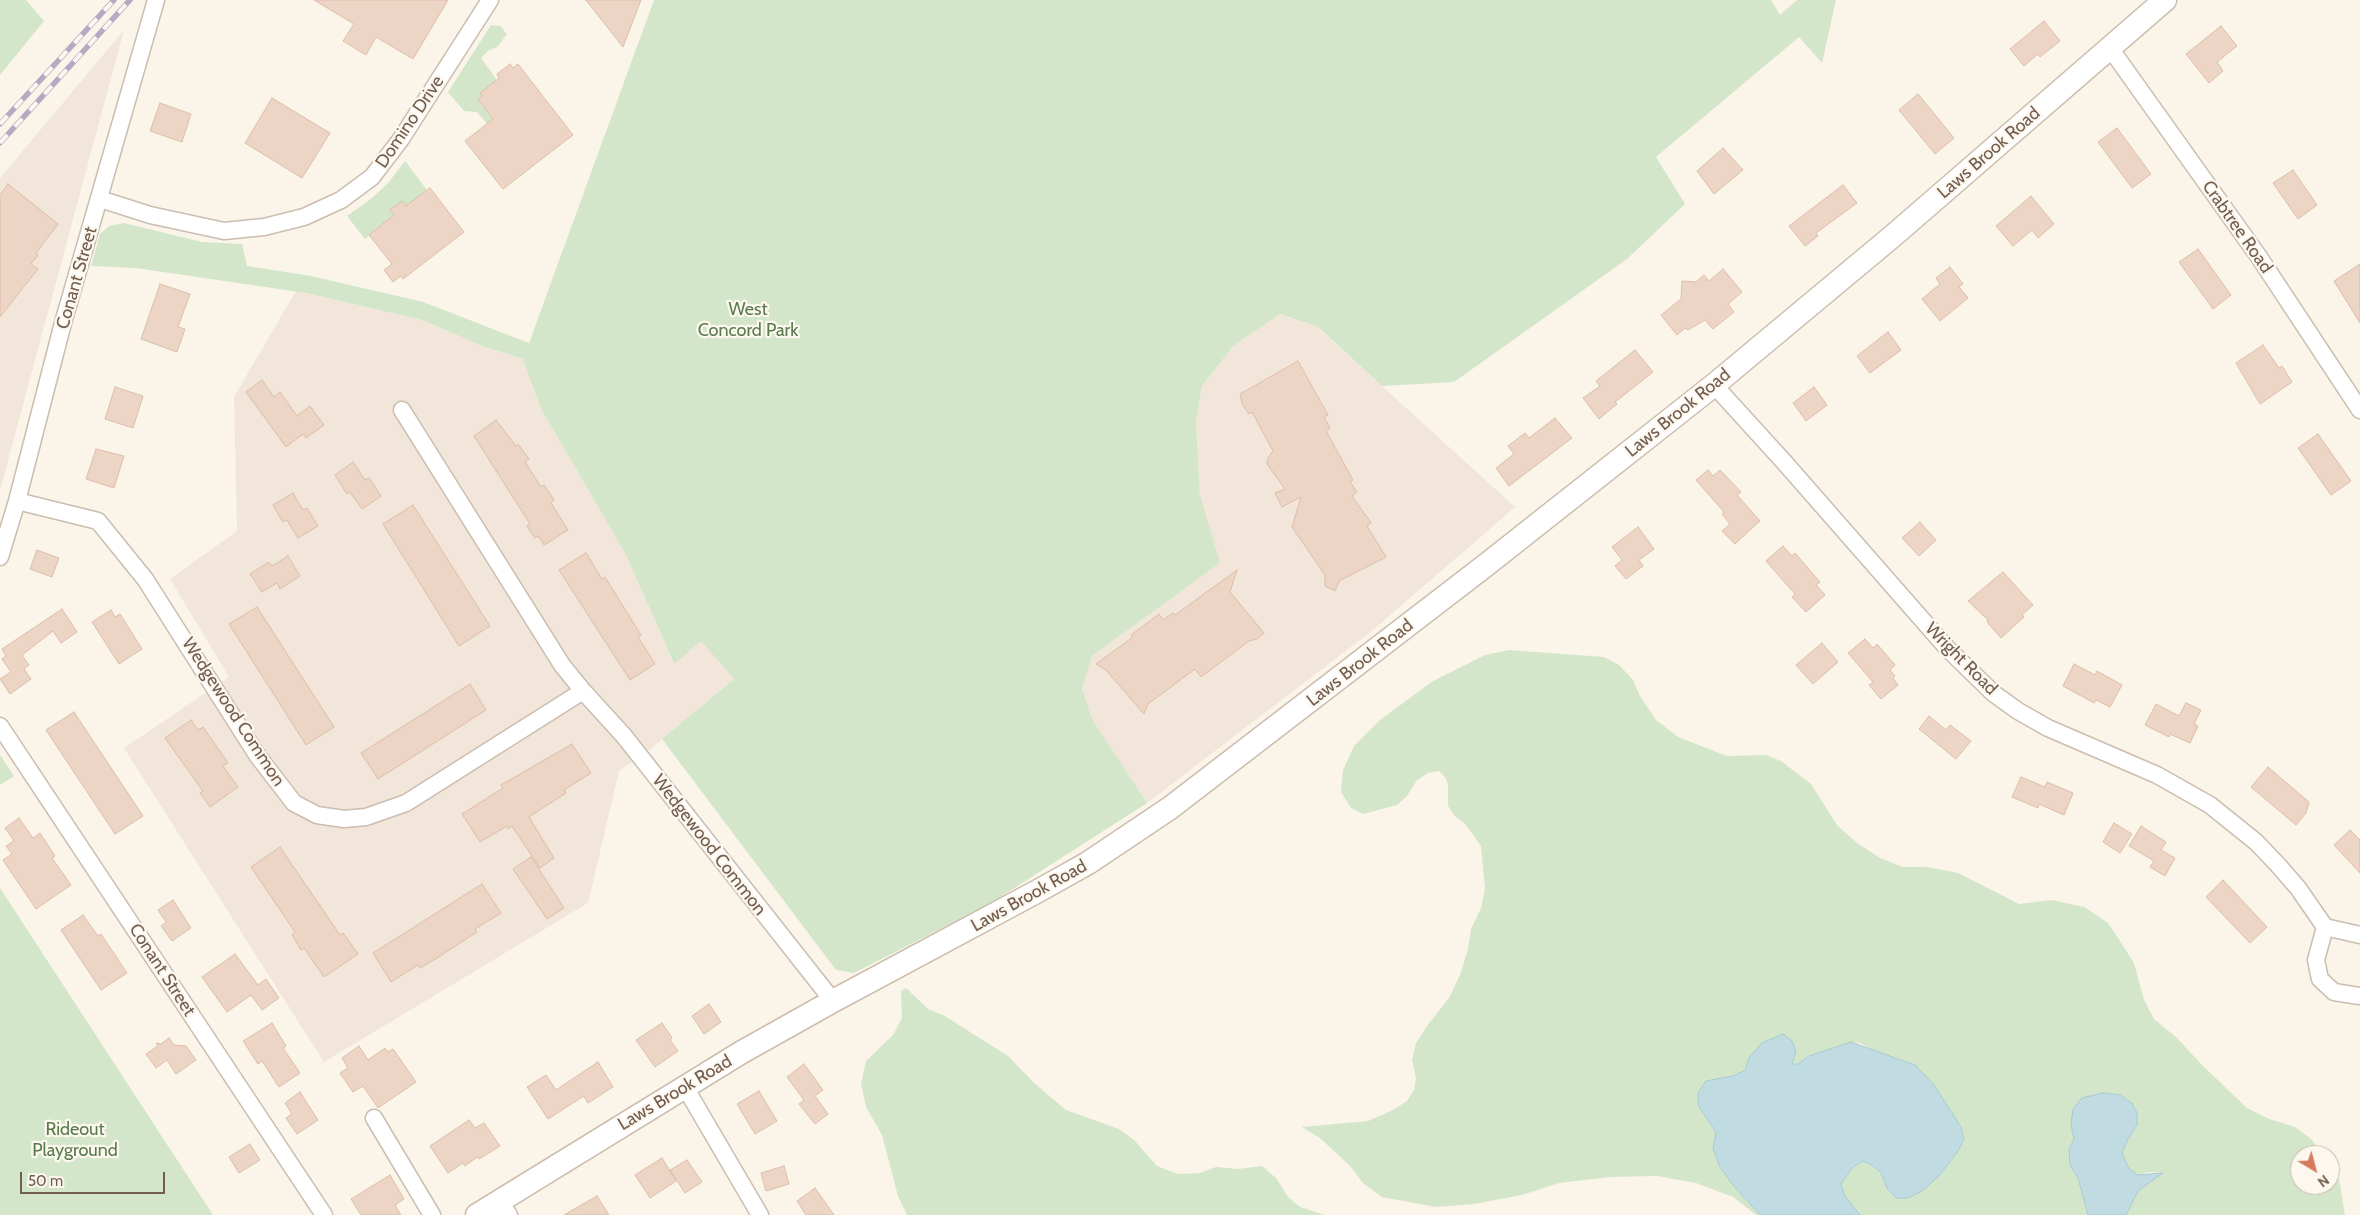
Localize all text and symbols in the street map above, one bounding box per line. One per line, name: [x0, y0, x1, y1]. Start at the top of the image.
street label: Domino Drive: [371, 72, 449, 172]
street label: Laws Brook Road: [1933, 103, 2045, 203]
street label: Crabtree Road: [2197, 177, 2277, 277]
street label: Conant Street: [52, 224, 102, 332]
park label: West Concord Park: [698, 299, 798, 342]
street label: Laws Brook Road: [1621, 364, 1735, 462]
street label: Laws Brook Road: [1303, 615, 1417, 711]
street label: Wright Road: [1920, 618, 2002, 700]
street label: Wedgewood Common: [177, 634, 289, 790]
street label: Wedgewood Common: [647, 770, 771, 920]
street label: Laws Brook Road: [967, 855, 1091, 937]
street label: Conant Street: [124, 920, 200, 1020]
street label: Laws Brook Road: [614, 1051, 736, 1135]
park label: Rideout Playground: [32, 1119, 118, 1162]
north arrow: [2290, 1145, 2340, 1195]
scale bar: [22, 1162, 168, 1194]
text: N: [2314, 1171, 2333, 1191]
text: 50 m: [28, 1172, 63, 1190]

